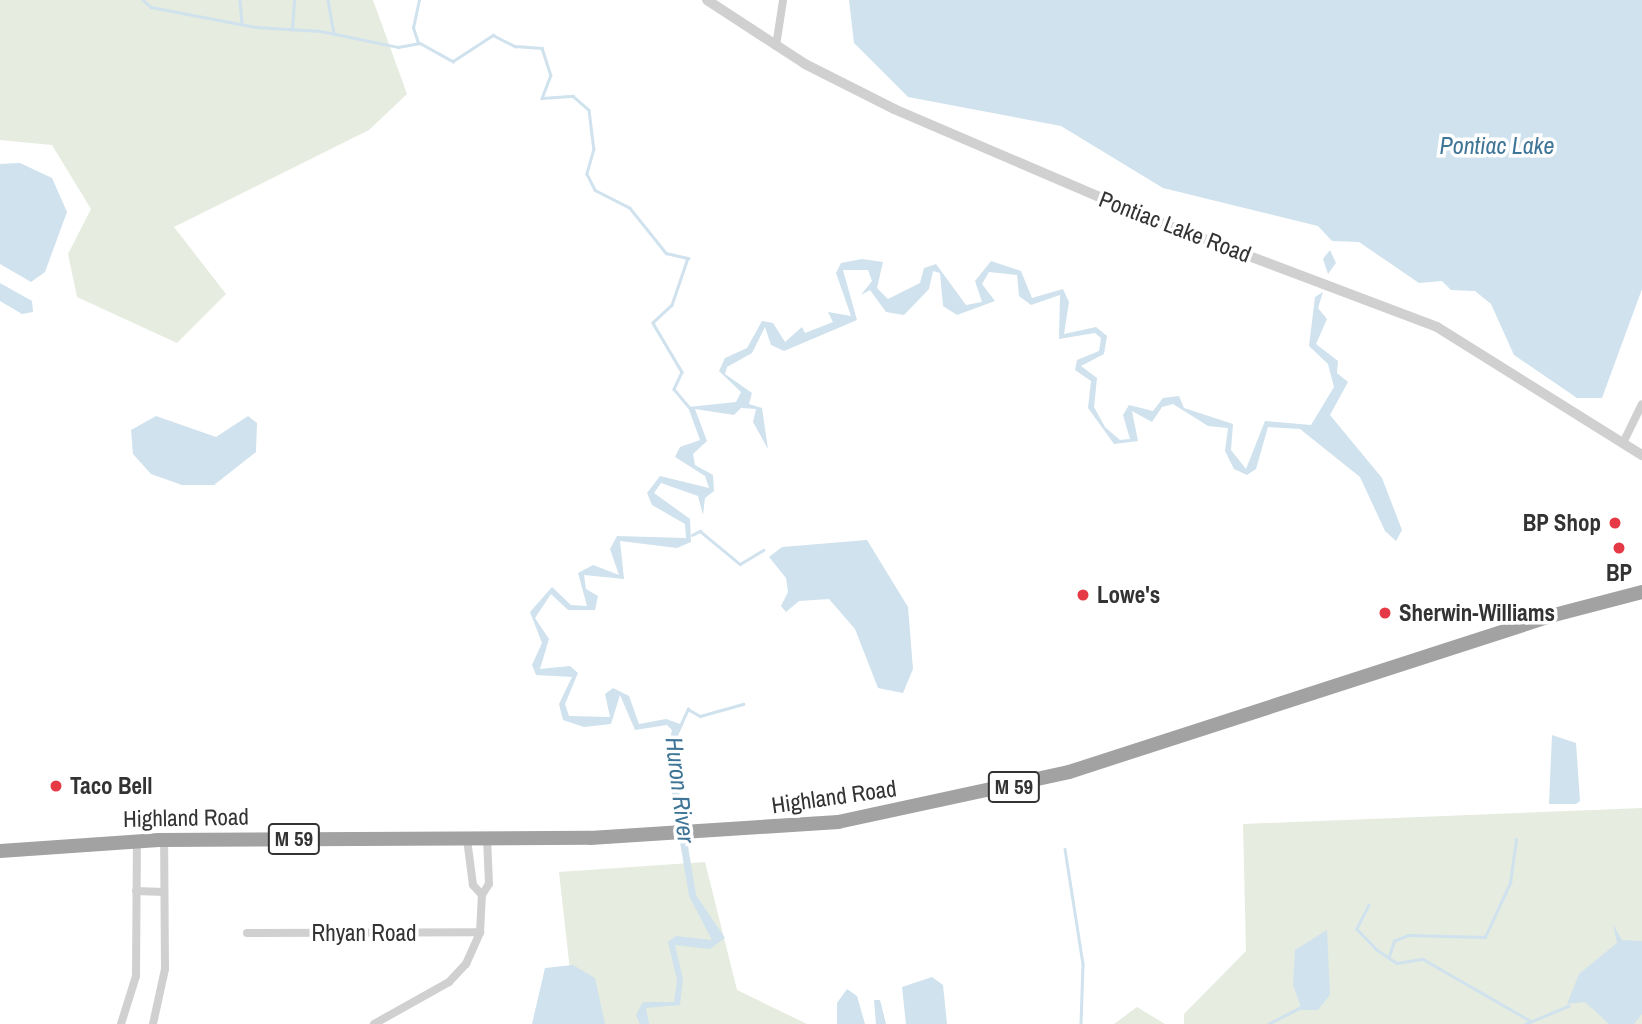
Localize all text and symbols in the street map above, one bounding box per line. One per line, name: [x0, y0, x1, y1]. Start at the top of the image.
water label: Pontiac Lake: [1440, 132, 1554, 160]
street label: Pontiac Lake Road: [1095, 185, 1255, 269]
place label: BP Shop: [1522, 509, 1601, 537]
marker: BP Shop: [1607, 515, 1623, 531]
marker: BP: [1611, 540, 1627, 556]
place label: BP: [1606, 559, 1632, 587]
place label: Lowe's: [1097, 581, 1160, 609]
marker: Lowe's: [1075, 587, 1091, 603]
place label: Sherwin-Williams: [1399, 599, 1555, 627]
marker: Sherwin-Williams: [1377, 605, 1393, 621]
water label: Huron River: [659, 736, 701, 844]
road number: M 59: [988, 770, 1040, 804]
place label: Taco Bell: [70, 772, 152, 800]
street label: Highland Road: [770, 775, 898, 819]
marker: Taco Bell: [48, 778, 64, 794]
street label: Highland Road: [123, 803, 249, 833]
road number: M 59: [268, 822, 320, 856]
street label: Rhyan Road: [312, 919, 416, 947]

